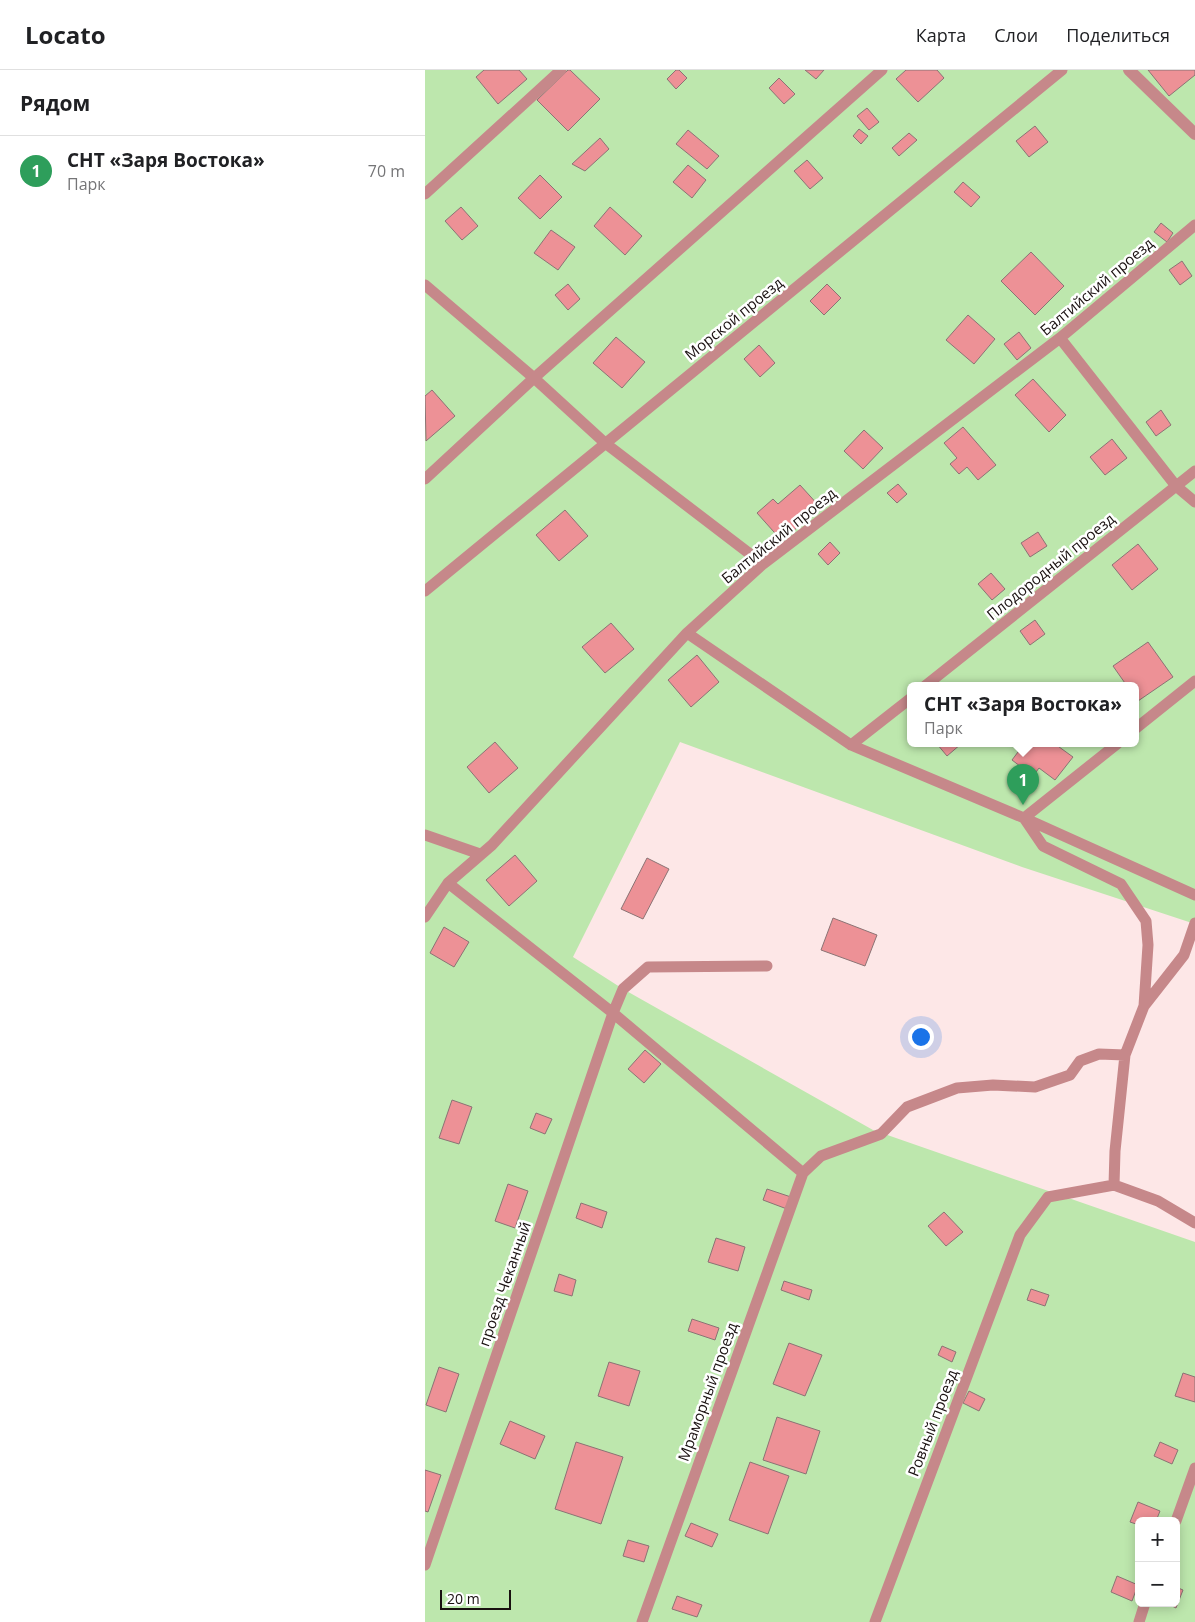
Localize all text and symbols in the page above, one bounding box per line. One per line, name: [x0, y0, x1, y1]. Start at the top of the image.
text: Locato: [25, 18, 106, 51]
text: Карта: [916, 23, 966, 47]
text: Слои: [994, 23, 1038, 47]
text: Поделиться: [1066, 23, 1170, 47]
text: Рядом: [20, 89, 90, 117]
text: СНТ «Заря Востока»: [67, 147, 265, 173]
text: 1: [31, 160, 41, 182]
text: 70 m: [368, 160, 405, 182]
text: Парк: [67, 173, 106, 195]
street label: Балтийский проезд: [1036, 233, 1157, 340]
street label: Морской проезд: [680, 272, 787, 364]
street label: Балтийский проезд: [717, 483, 840, 588]
street label: Плодородный проезд: [982, 508, 1119, 624]
popup: [907, 682, 1139, 747]
text: СНТ «Заря Востока»: [924, 691, 1122, 717]
text: Парк: [924, 717, 963, 739]
pin: 1: [1007, 764, 1039, 805]
your location: [908, 1024, 934, 1050]
street label: проезд Чеканный: [473, 1219, 535, 1349]
street label: Мраморный проезд: [673, 1319, 742, 1464]
street label: Ровный проезд: [902, 1366, 962, 1479]
map controls: [1135, 1517, 1180, 1607]
button: +: [1135, 1517, 1180, 1562]
button: −: [1135, 1562, 1180, 1607]
scale bar: [440, 1587, 511, 1610]
text: 20 m: [447, 1589, 480, 1608]

